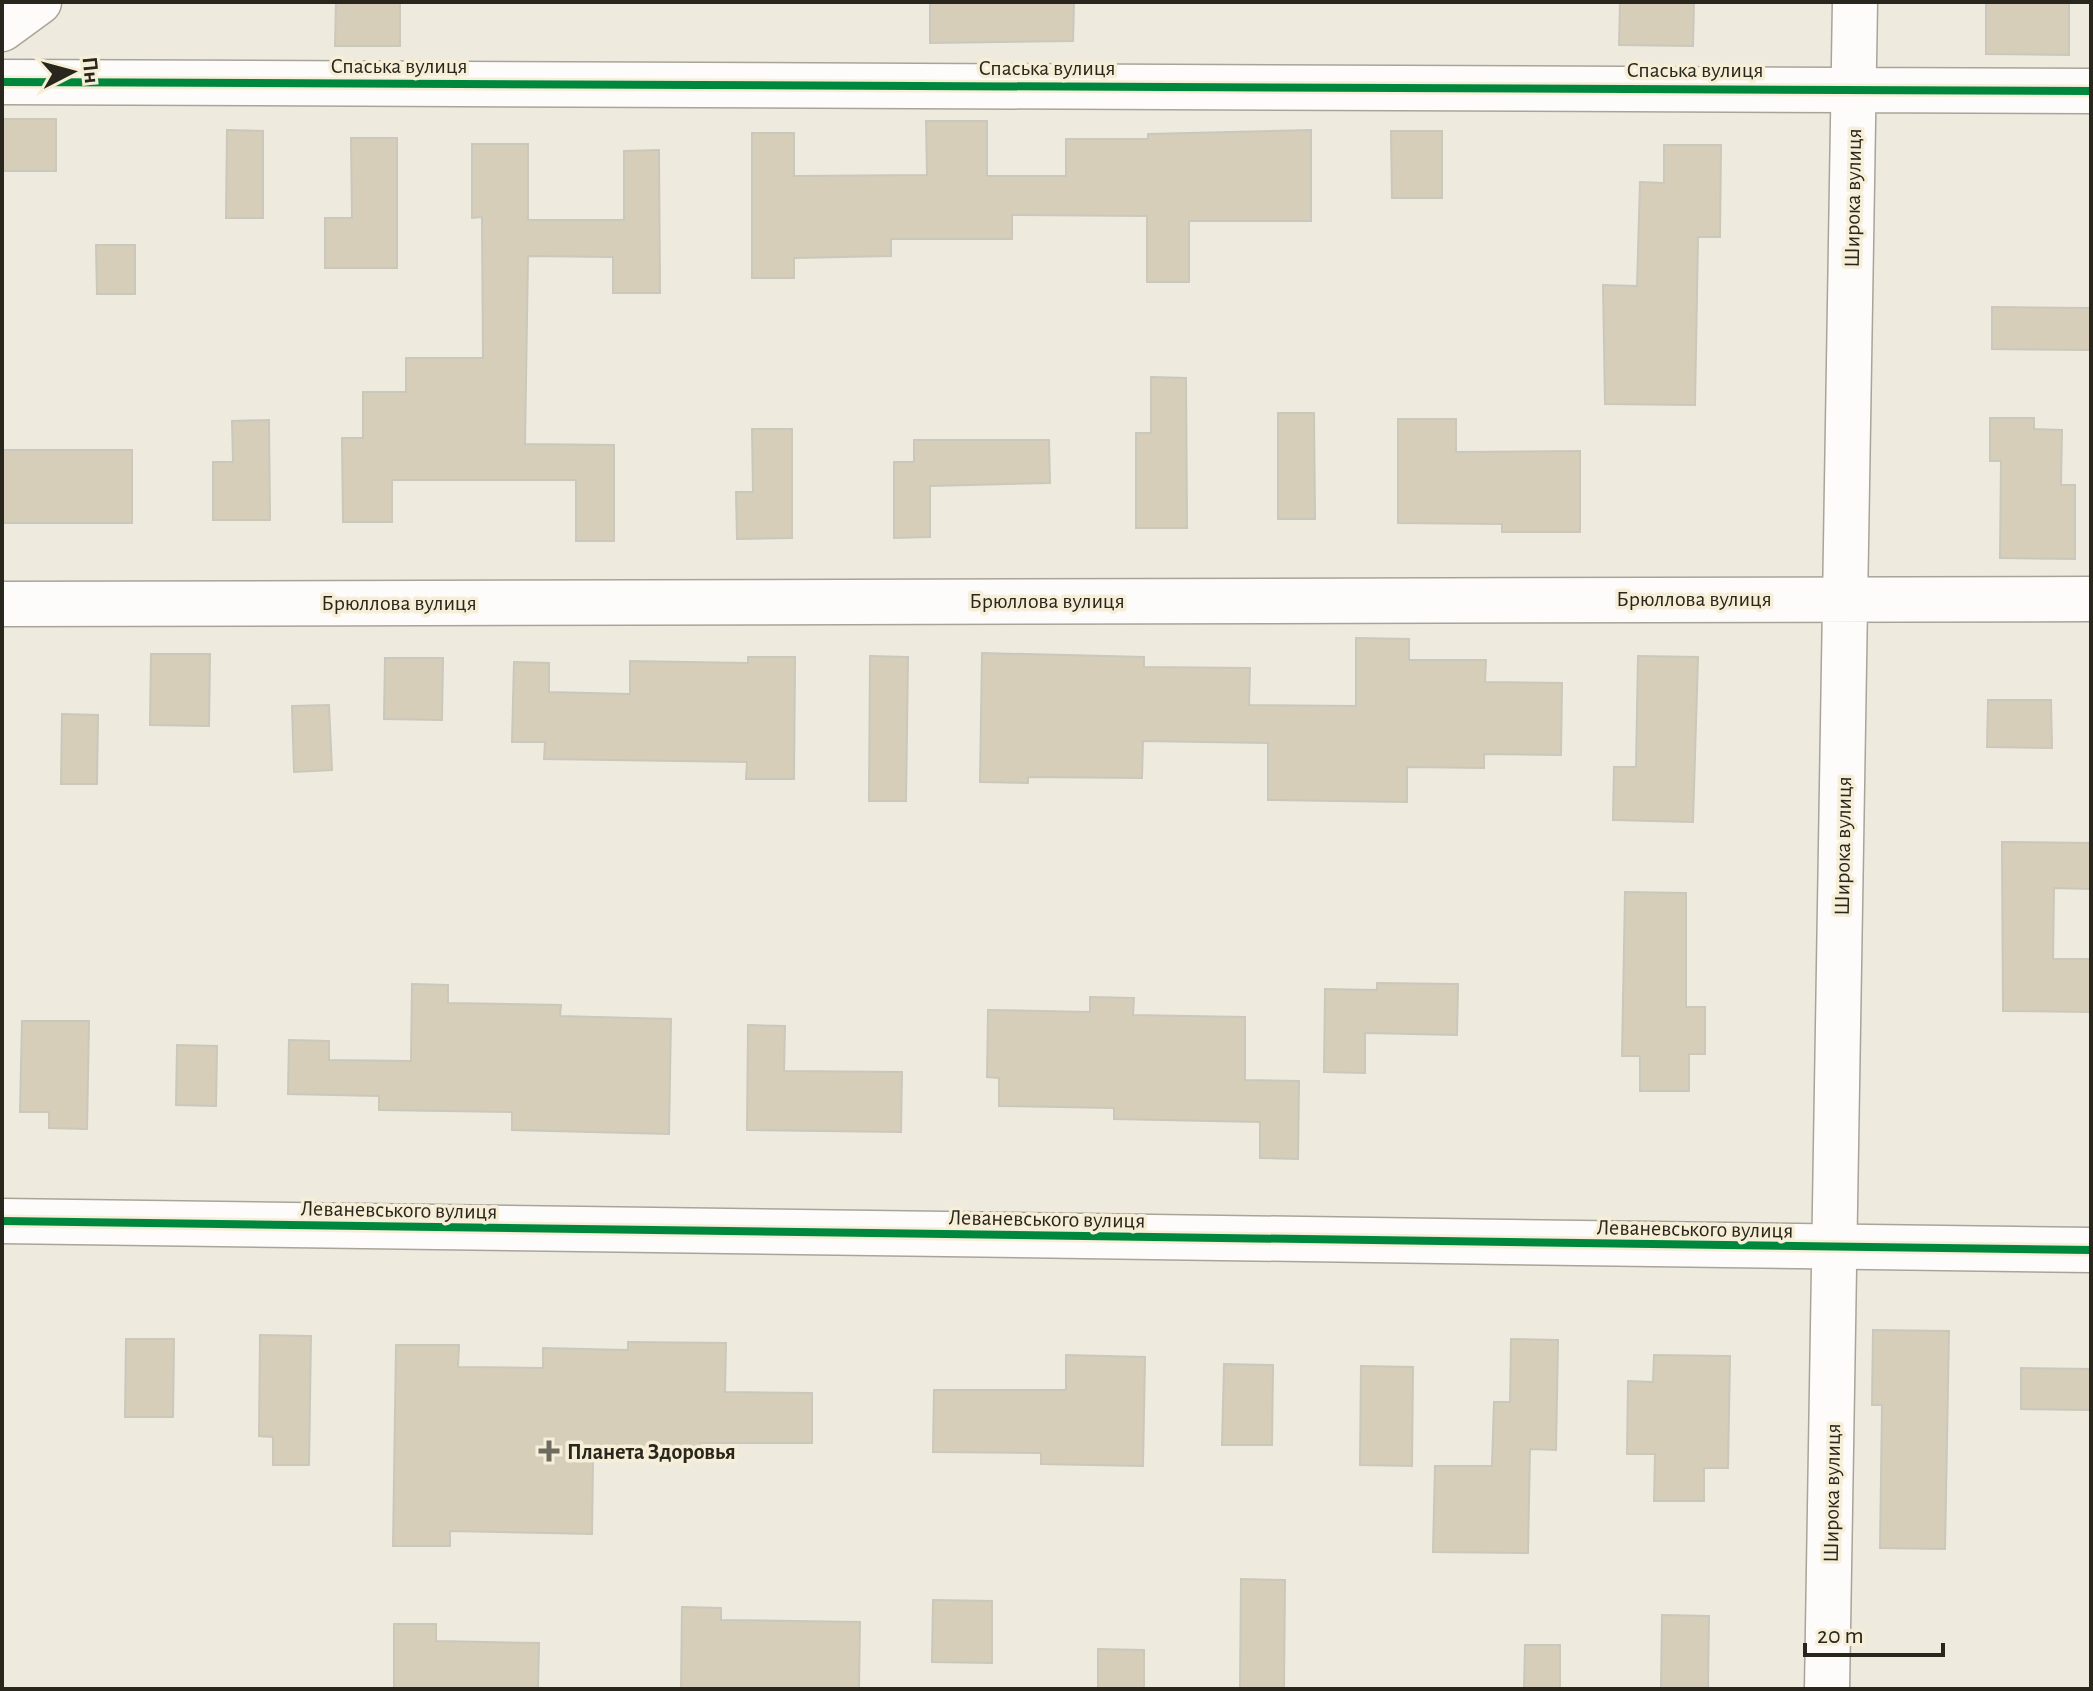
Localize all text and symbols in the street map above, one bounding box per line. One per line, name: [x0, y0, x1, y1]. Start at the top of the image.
north arrow: [32, 32, 112, 112]
street label: Спаська вулиця: [330, 55, 468, 77]
text: Пн: [79, 56, 103, 85]
street label: Спаська вулиця: [978, 57, 1116, 79]
street label: Спаська вулиця: [1626, 59, 1764, 81]
street label: Широка вулиця: [1841, 128, 1865, 268]
street label: Брюллова вулиця: [1616, 588, 1772, 610]
street label: Брюллова вулиця: [969, 590, 1125, 612]
street label: Брюллова вулиця: [321, 592, 477, 614]
street label: Широка вулиця: [1831, 776, 1855, 916]
street label: Леваневського вулиця: [300, 1197, 498, 1223]
street label: Леваневського вулиця: [948, 1206, 1146, 1232]
street label: Леваневського вулиця: [1596, 1216, 1794, 1242]
street label: Широка вулиця: [1820, 1423, 1844, 1563]
marker: Планета Здоровья: [538, 1440, 560, 1462]
place label: Планета Здоровья: [567, 1441, 736, 1463]
scale bar: [1805, 1607, 1943, 1657]
text: 20 m: [1817, 1624, 1864, 1648]

